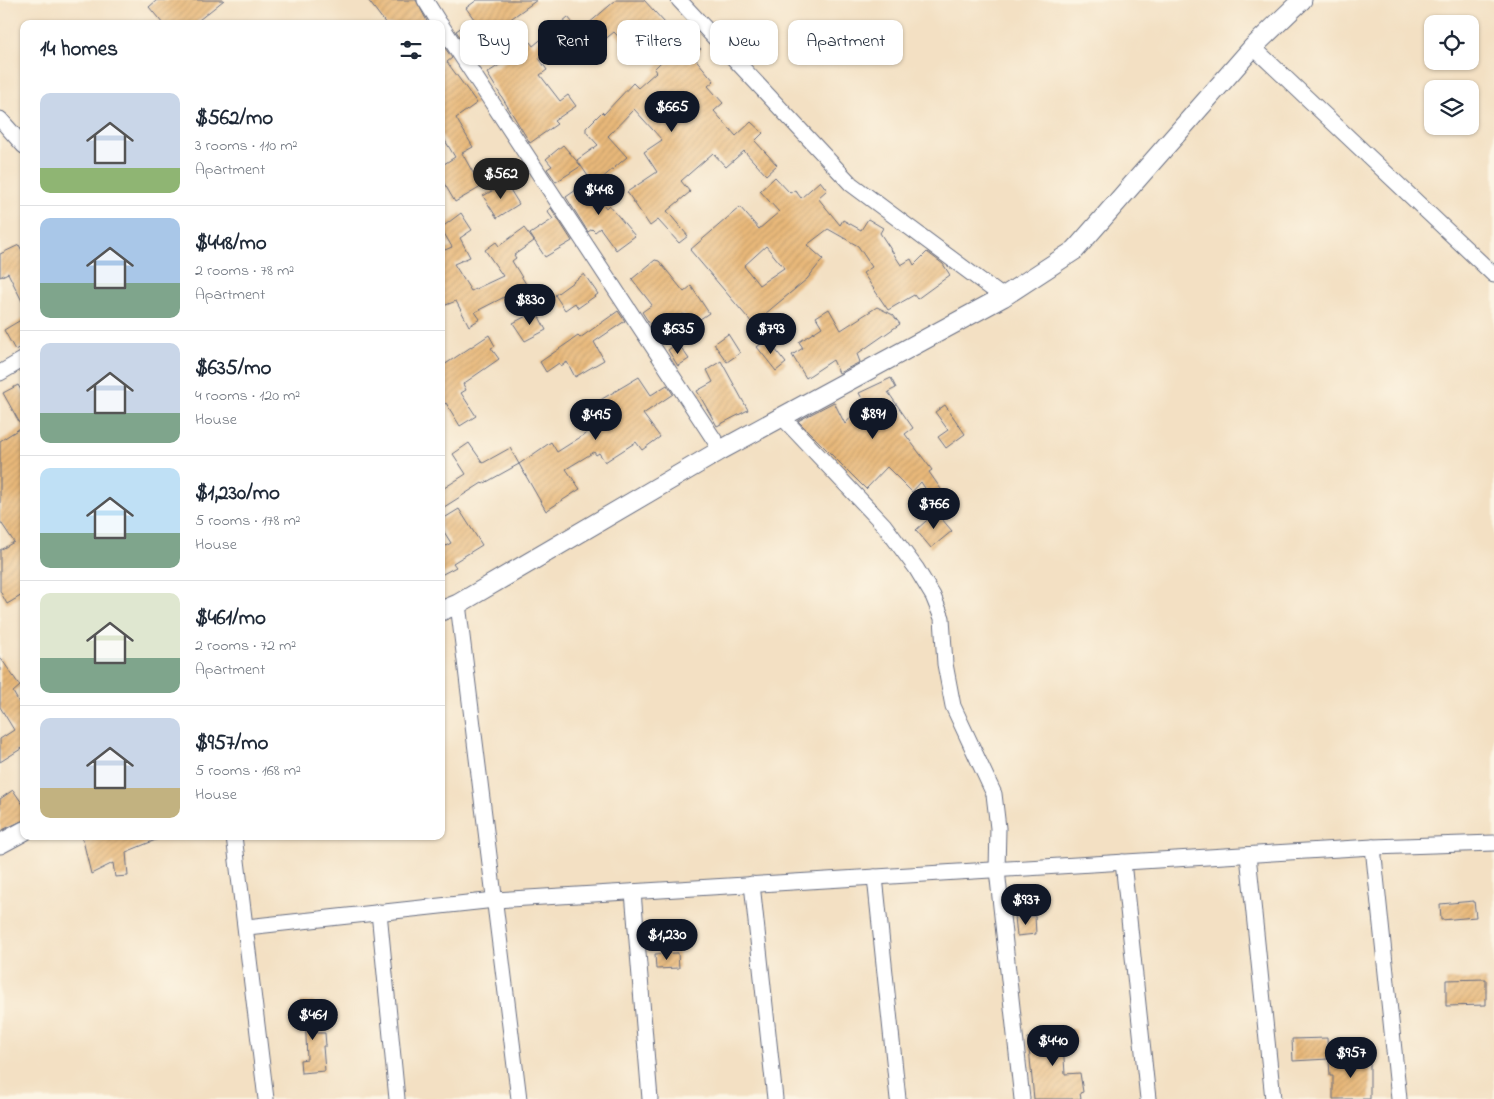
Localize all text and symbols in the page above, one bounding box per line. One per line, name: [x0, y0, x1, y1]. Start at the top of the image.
map controls: [1424, 15, 1479, 135]
button: locate: [1424, 15, 1479, 70]
chip: Buy: [460, 20, 528, 65]
chip: Rent: [538, 20, 607, 65]
chip: Filters: [617, 20, 700, 65]
chip: New: [710, 20, 778, 65]
chip: Apartment: [788, 20, 903, 65]
text: 14 homes: [40, 35, 118, 65]
icon: filters: [397, 36, 425, 64]
button: layers: [1424, 80, 1479, 135]
pin: $665: [642, 90, 702, 133]
text: $665: [656, 95, 688, 119]
text: $562/mo: [195, 104, 273, 134]
icon: home: [80, 113, 140, 173]
text: 3 rooms · 110 m²: [195, 134, 297, 158]
text: Apartment: [195, 158, 265, 182]
pin: $562: [471, 158, 531, 200]
text: $562: [484, 162, 518, 186]
pin: $448: [569, 174, 629, 216]
text: $448: [585, 178, 613, 202]
text: $448/mo: [195, 229, 267, 259]
icon: home: [80, 238, 140, 298]
text: 2 rooms · 78 m²: [195, 259, 294, 283]
text: Apartment: [195, 283, 265, 307]
pin: $830: [500, 284, 560, 326]
text: $830: [515, 288, 545, 312]
pin: $635: [648, 312, 708, 355]
pin: $793: [741, 312, 801, 355]
text: $635: [662, 317, 694, 341]
text: $793: [757, 317, 785, 341]
text: $635/mo: [195, 354, 271, 384]
icon: home: [80, 363, 140, 423]
text: 4 rooms · 120 m²: [195, 384, 300, 408]
pin: $495: [566, 398, 626, 441]
pin: $891: [843, 398, 903, 440]
text: $891: [860, 402, 886, 426]
text: $495: [581, 403, 611, 427]
text: House: [195, 408, 237, 432]
text: $1,230/mo: [195, 479, 280, 509]
icon: home: [80, 488, 140, 548]
pin: $766: [904, 488, 964, 530]
text: $766: [919, 492, 949, 516]
text: 5 rooms · 178 m²: [195, 509, 301, 533]
text: House: [195, 533, 237, 557]
text: $461/mo: [195, 604, 266, 634]
icon: home: [80, 613, 140, 673]
text: 2 rooms · 72 m²: [195, 634, 296, 658]
text: Apartment: [195, 658, 265, 682]
text: $957/mo: [195, 729, 268, 759]
icon: home: [80, 738, 140, 798]
text: 5 rooms · 168 m²: [195, 759, 301, 783]
text: House: [195, 783, 237, 807]
pin: $937: [996, 884, 1056, 926]
text: $937: [1012, 888, 1040, 912]
pin: $1,230: [626, 918, 708, 961]
text: $1,230: [648, 923, 687, 947]
pin: $461: [283, 998, 343, 1041]
text: $461: [299, 1003, 327, 1027]
pin: $440: [1023, 1024, 1083, 1067]
text: $440: [1038, 1029, 1068, 1053]
pin: $957: [1321, 1036, 1381, 1079]
text: $957: [1336, 1041, 1366, 1065]

